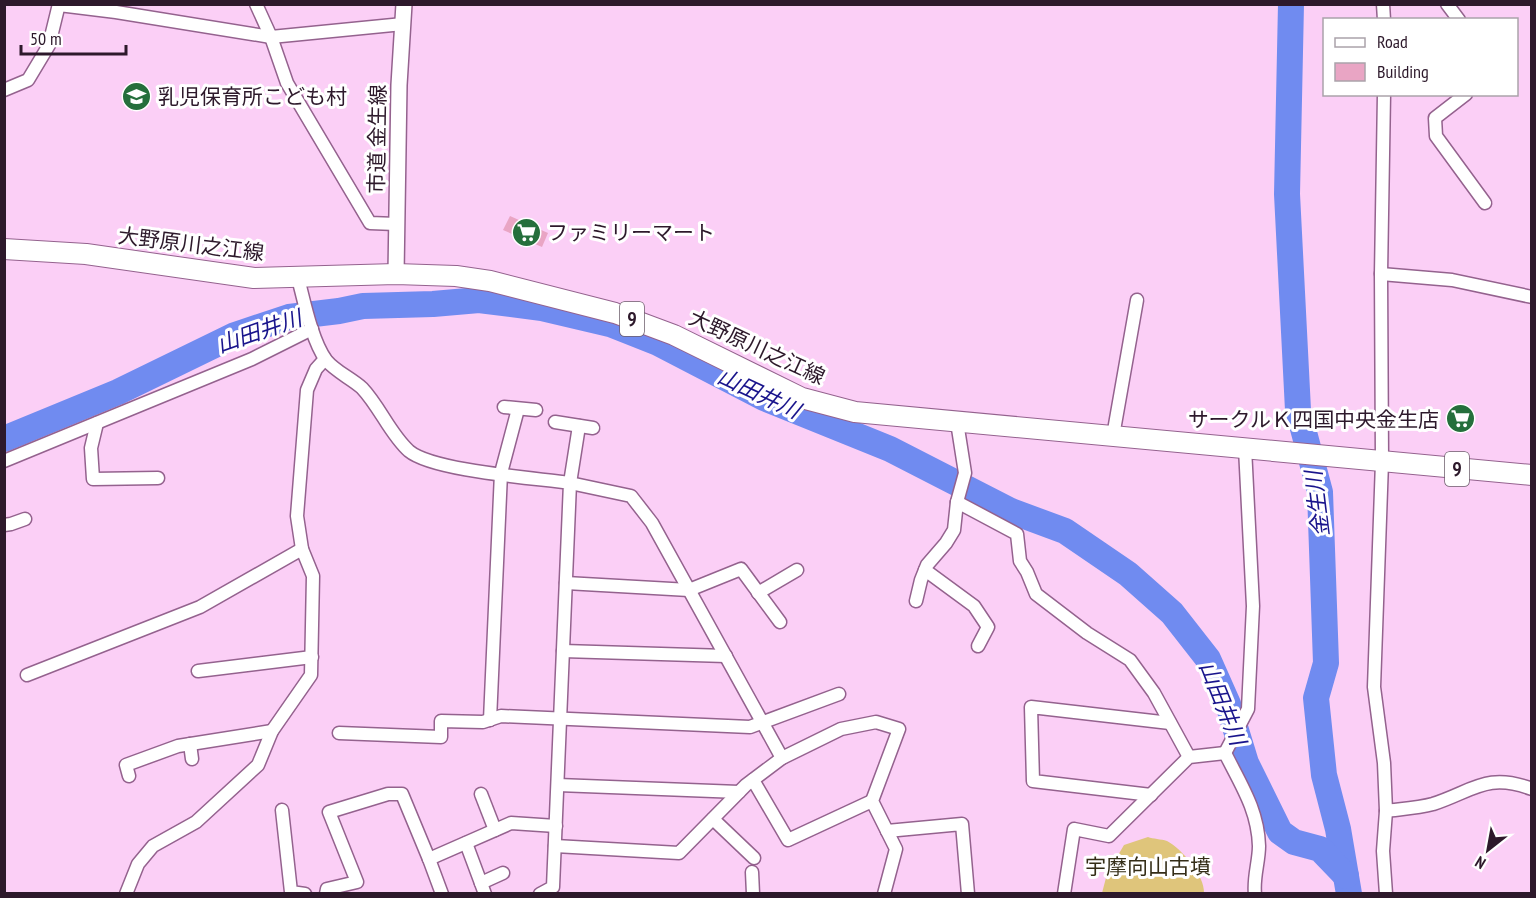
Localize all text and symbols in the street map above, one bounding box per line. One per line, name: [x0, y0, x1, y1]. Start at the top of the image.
scale bar: [21, 18, 126, 56]
legend: [1323, 18, 1518, 96]
text: 50 m: [30, 27, 62, 50]
text: Road: [1377, 30, 1408, 53]
text: Building: [1377, 60, 1429, 83]
school or university icon: 乳児保育所こども村: [121, 80, 153, 112]
place label: 乳児保育所こども村: [158, 83, 347, 110]
street label: 市道 金生線: [363, 84, 391, 194]
supermarket icon: ファミリーマート: [510, 216, 542, 248]
place label: ファミリーマート: [547, 219, 715, 246]
street label: 大野原川之江線: [116, 222, 266, 266]
road number: 9: [620, 302, 644, 336]
water label: 山田井川: [213, 303, 307, 359]
street label: 大野原川之江線: [685, 304, 829, 390]
water label: 山田井川: [713, 362, 807, 425]
supermarket icon: サークルＫ四国中央金生店: [1444, 403, 1476, 435]
place label: サークルＫ四国中央金生店: [1188, 406, 1439, 433]
road number: 9: [1445, 452, 1469, 486]
water label: 金生川: [1299, 468, 1335, 538]
water label: 山田井川: [1194, 657, 1253, 751]
north arrow: [1458, 820, 1518, 880]
text: N: [1471, 852, 1489, 874]
park label: 宇摩向山古墳: [1085, 853, 1211, 880]

